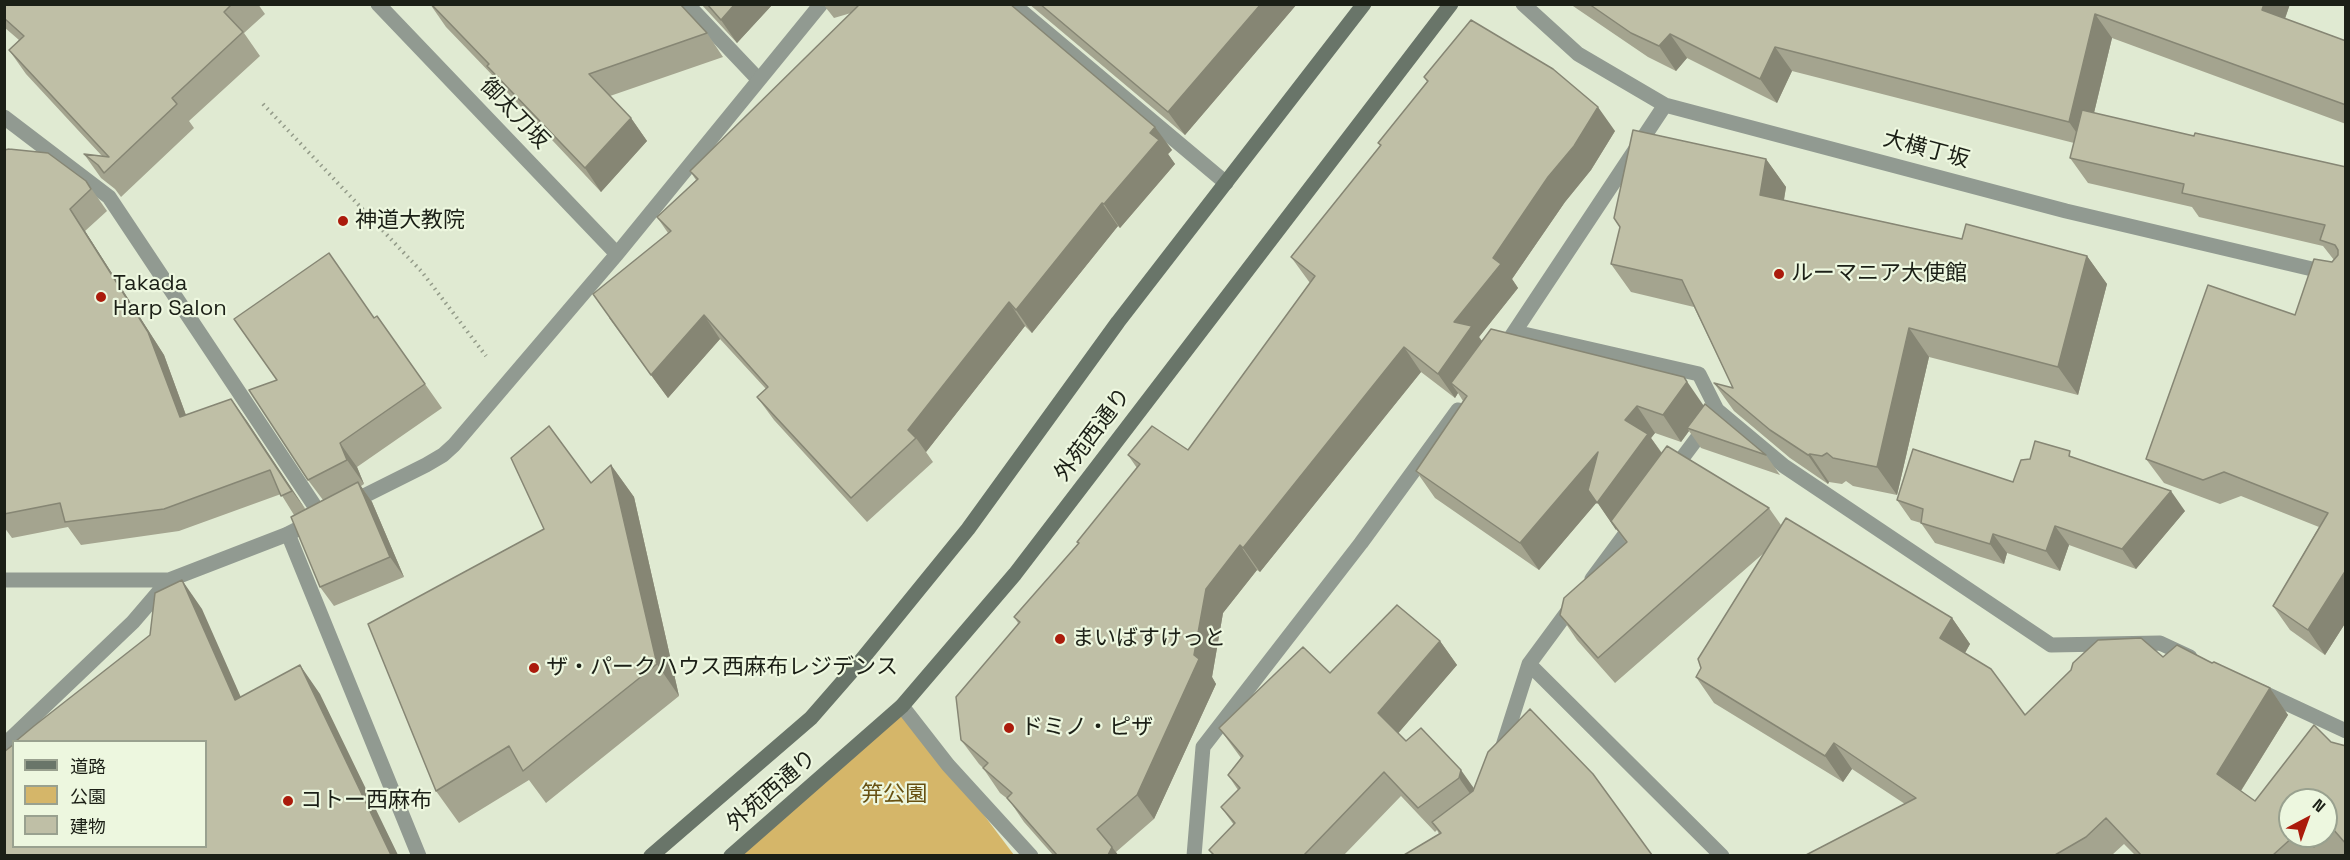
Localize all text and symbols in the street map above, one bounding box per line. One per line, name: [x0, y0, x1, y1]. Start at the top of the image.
street label: 御太刀坂: [474, 73, 554, 155]
street label: 大横丁坂: [1880, 126, 1972, 174]
place label: 神道大教院: [355, 208, 465, 234]
marker: 神道大教院: [336, 214, 350, 228]
place label: ルーマニア大使館: [1791, 261, 1967, 287]
marker: ルーマニア大使館: [1772, 267, 1786, 281]
place label: Takada Harp Salon: [113, 271, 227, 322]
marker: Takada Harp Salon: [94, 290, 108, 304]
street label: 外苑西通り: [1049, 383, 1137, 487]
place label: まいばすけっと: [1072, 626, 1226, 652]
marker: まいばすけっと: [1053, 632, 1067, 646]
place label: ザ・パークハウス西麻布レジデンス: [546, 655, 898, 681]
marker: ザ・パークハウス西麻布レジデンス: [527, 661, 541, 675]
place label: ドミノ・ピザ: [1021, 715, 1153, 741]
marker: ドミノ・ピザ: [1002, 721, 1016, 735]
legend: [12, 740, 207, 848]
street label: 外苑西通り: [722, 745, 822, 837]
text: 道路: [70, 755, 106, 778]
park label: 笄公園: [861, 782, 927, 808]
text: 公園: [70, 785, 106, 808]
place label: コトー西麻布: [300, 788, 432, 814]
north arrow: [2278, 788, 2338, 848]
marker: コトー西麻布: [281, 794, 295, 808]
text: N: [2308, 794, 2330, 817]
text: 建物: [70, 815, 106, 838]

